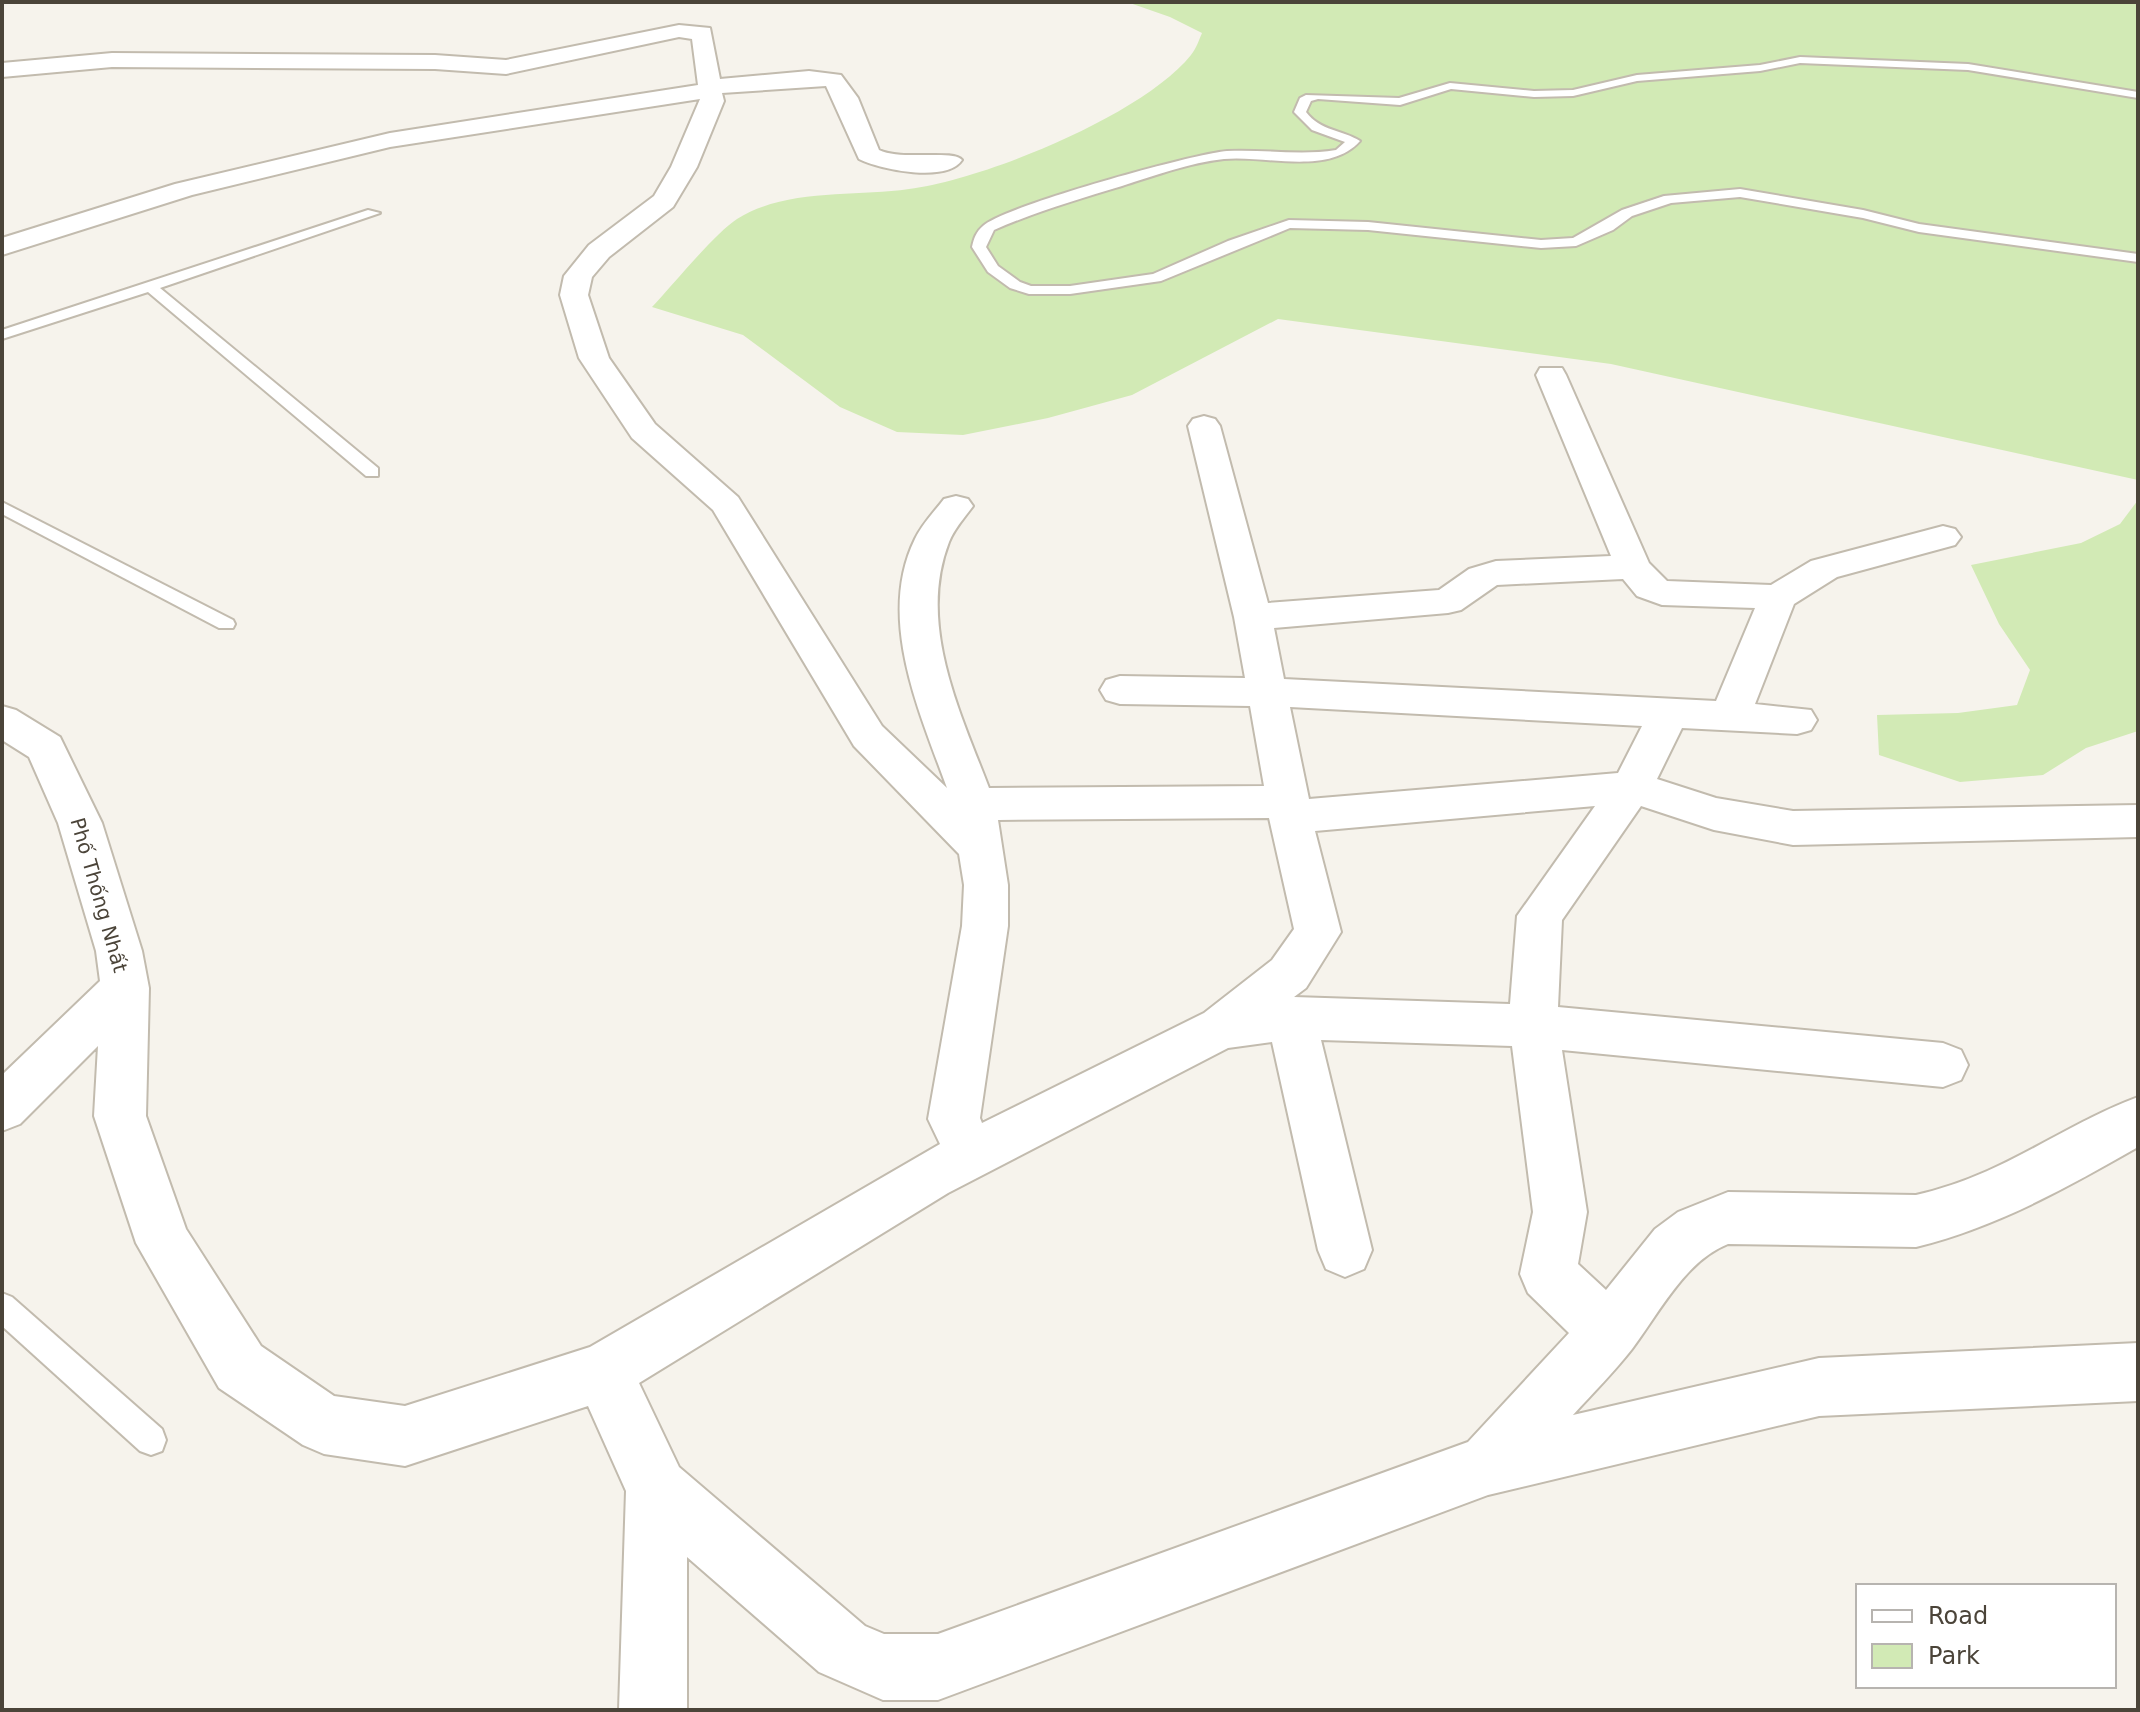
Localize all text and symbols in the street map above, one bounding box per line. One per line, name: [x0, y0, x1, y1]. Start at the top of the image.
street label: Phố Thống Nhất: [65, 815, 133, 975]
legend: [1856, 1584, 2116, 1688]
text: Road: [1928, 1602, 1988, 1630]
text: Park: [1928, 1642, 1980, 1670]

